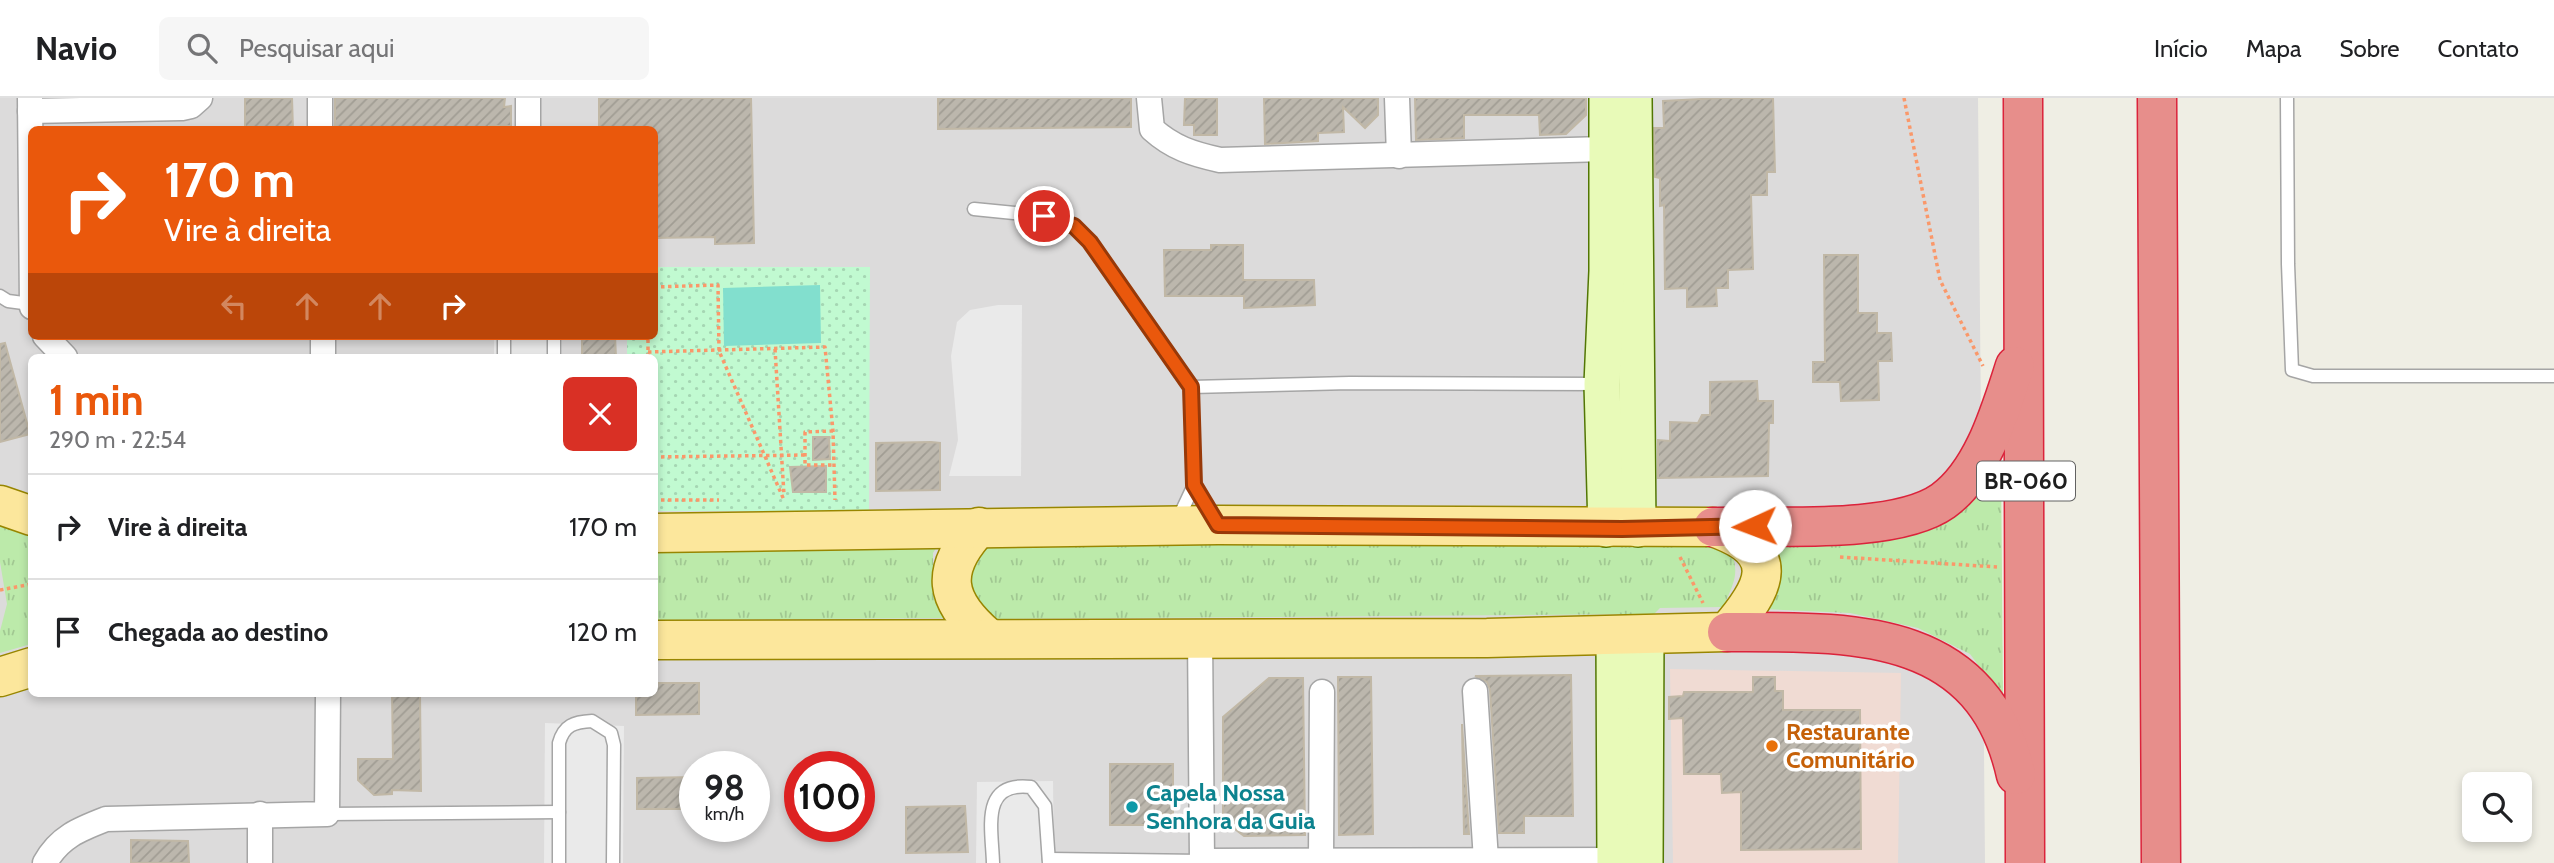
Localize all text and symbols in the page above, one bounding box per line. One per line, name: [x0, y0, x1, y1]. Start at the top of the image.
search box: [159, 17, 649, 80]
text: Navio: [35, 28, 117, 68]
icon: search: [183, 29, 221, 67]
text: Pesquisar aqui: [239, 32, 395, 64]
text: Início: [2154, 34, 2208, 63]
text: Mapa: [2246, 34, 2301, 63]
text: Sobre: [2339, 34, 2400, 63]
text: Contato: [2438, 34, 2519, 63]
text: 170 m: [164, 150, 295, 209]
icon: right: [49, 154, 140, 245]
pin: [1014, 186, 1074, 246]
icon: arrive: [1025, 197, 1063, 235]
text: Vire à direita: [164, 210, 331, 249]
icon: left: [215, 287, 253, 325]
icon: ahead: [288, 287, 326, 325]
icon: ahead: [361, 287, 399, 325]
icon: right: [434, 287, 472, 325]
text: 1 min: [49, 374, 144, 426]
button: close: [563, 377, 637, 451]
text: 290 m · 22:54: [49, 426, 186, 454]
road number: BR-060: [1977, 462, 2075, 500]
position arrow: [1718, 489, 1792, 563]
icon: right: [49, 508, 87, 546]
text: Vire à direita: [108, 511, 248, 543]
text: 170 m: [569, 511, 637, 543]
icon: arrive: [49, 613, 87, 651]
text: Chegada ao destino: [108, 616, 328, 648]
text: 120 m: [568, 616, 637, 648]
place label: Restaurante Comunitário: [1786, 717, 1915, 774]
marker: Restaurante Comunitário: [1764, 738, 1780, 754]
speed limit sign: 100: [784, 751, 875, 842]
text: 98: [704, 766, 745, 809]
map controls: [2462, 772, 2532, 842]
button: search: [2462, 772, 2532, 842]
place label: Capela Nossa Senhora da Guia: [1146, 778, 1315, 835]
marker: Capela Nossa Senhora da Guia: [1124, 799, 1140, 815]
text: km/h: [705, 803, 744, 825]

